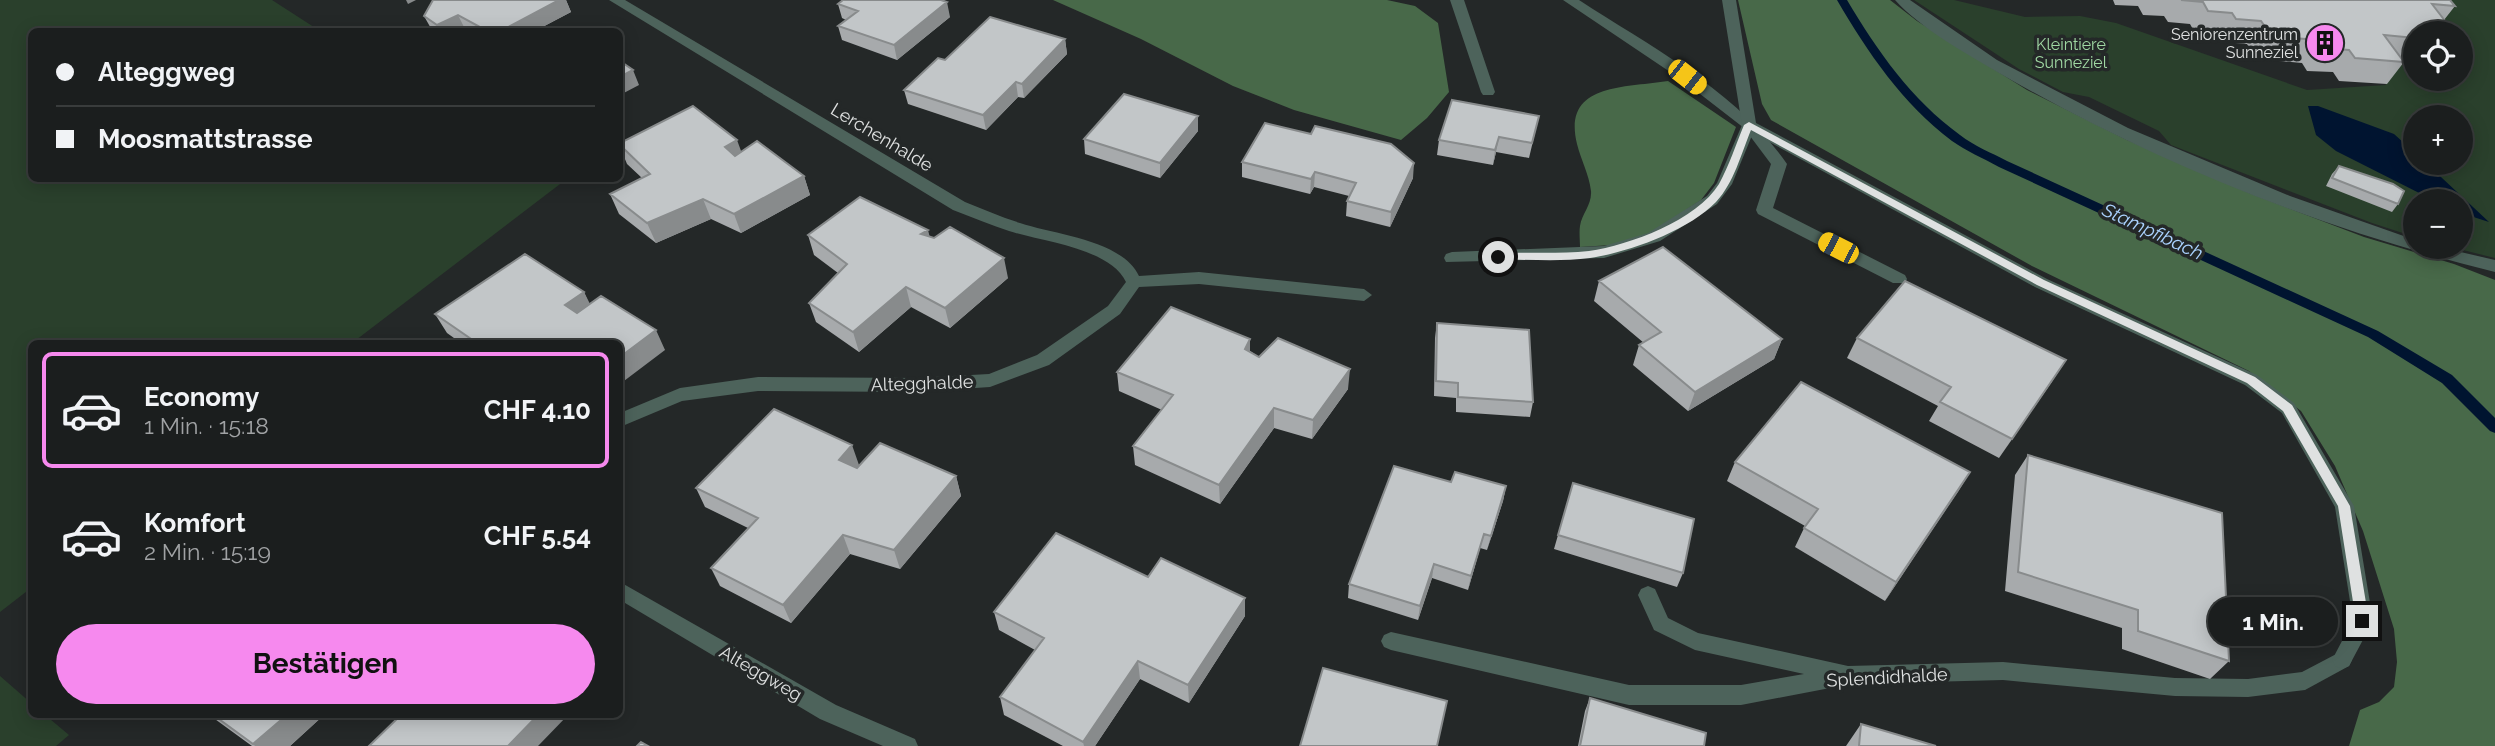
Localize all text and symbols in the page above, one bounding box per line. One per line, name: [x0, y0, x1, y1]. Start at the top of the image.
map controls: [2403, 21, 2473, 259]
button: locate: [2403, 21, 2473, 91]
building icon: Seniorenzentrum Sunneziel: [2304, 22, 2346, 64]
place label: Seniorenzentrum Sunneziel: [2171, 25, 2299, 62]
park label: Kleintiere Sunneziel: [2035, 35, 2108, 72]
car: [1664, 56, 1711, 98]
text: Alteggweg: [98, 57, 235, 87]
street label: Lerchenhalde: [827, 98, 937, 176]
button: +: [2403, 105, 2473, 175]
text: Moosmattstrasse: [98, 124, 312, 154]
button: −: [2403, 189, 2473, 259]
water label: Stampfibach: [2098, 198, 2207, 264]
car: [1815, 229, 1862, 267]
route start: [1482, 241, 1514, 273]
street label: Altegghalde: [870, 371, 974, 395]
icon: car: [60, 379, 123, 442]
text: Economy: [144, 382, 259, 412]
text: CHF 4.10: [484, 395, 591, 425]
text: 1 Min. · 15:18: [144, 412, 269, 439]
icon: car: [60, 505, 123, 568]
text: Komfort: [144, 508, 246, 538]
text: CHF 5.54: [484, 521, 591, 551]
text: 2 Min. · 15:19: [144, 538, 271, 565]
callout: 1 Min.: [2208, 596, 2338, 646]
route end: [2346, 605, 2378, 637]
text: 1 Min.: [2242, 608, 2304, 635]
button: Bestätigen: [56, 624, 595, 704]
street label: Alteggweg: [716, 641, 806, 705]
street label: Splendidhalde: [1826, 663, 1949, 691]

